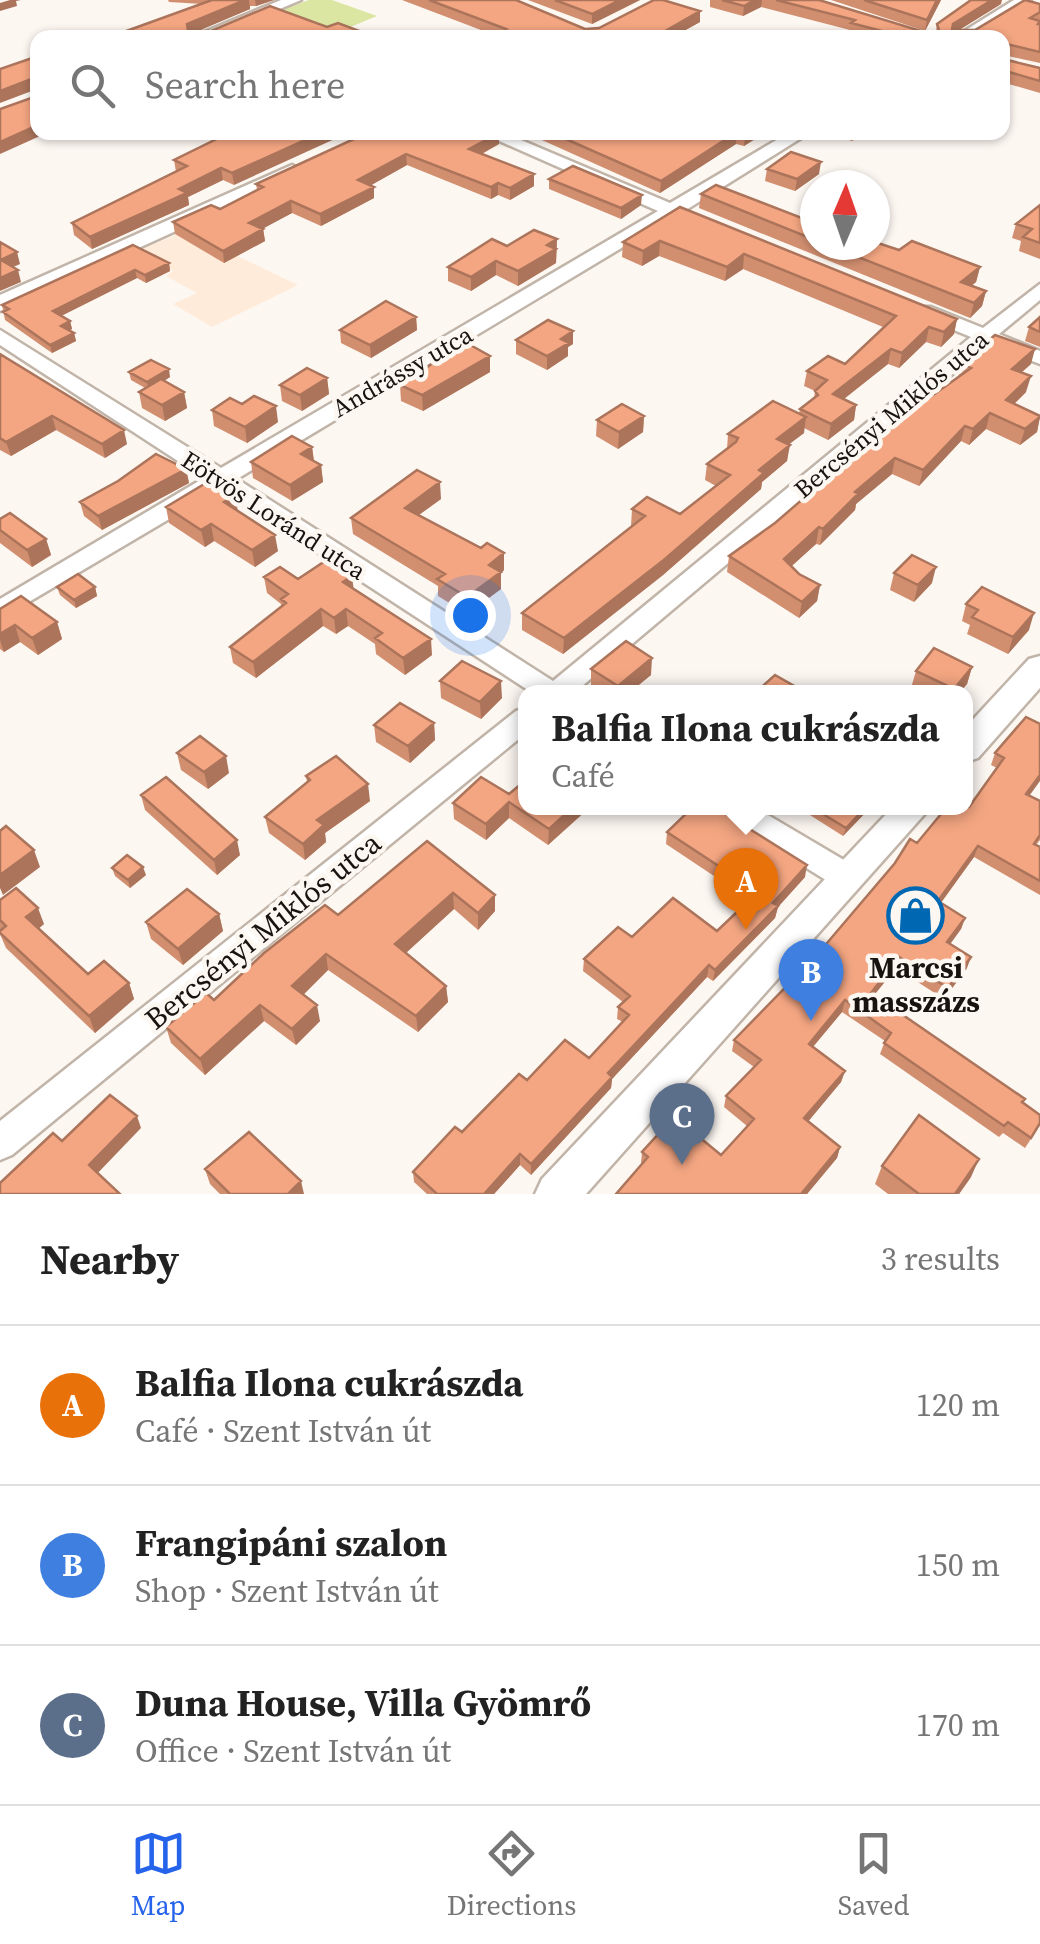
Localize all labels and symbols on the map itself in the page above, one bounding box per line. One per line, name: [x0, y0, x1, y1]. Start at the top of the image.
north arrow: [800, 170, 890, 260]
street label: Andrássy utca: [326, 317, 479, 425]
street label: Bercsényi Miklós utca: [787, 322, 996, 506]
street label: Eötvös Loránd utca: [175, 443, 373, 588]
your location: [445, 590, 496, 641]
street label: Bercsényi Miklós utca: [136, 822, 390, 1039]
pin: A: [714, 848, 778, 930]
shop icon: Marcsi masszázs: [886, 885, 946, 945]
pin: B: [778, 938, 844, 1021]
place label: Marcsi masszázs: [852, 947, 980, 1022]
pin: C: [650, 1082, 714, 1165]

